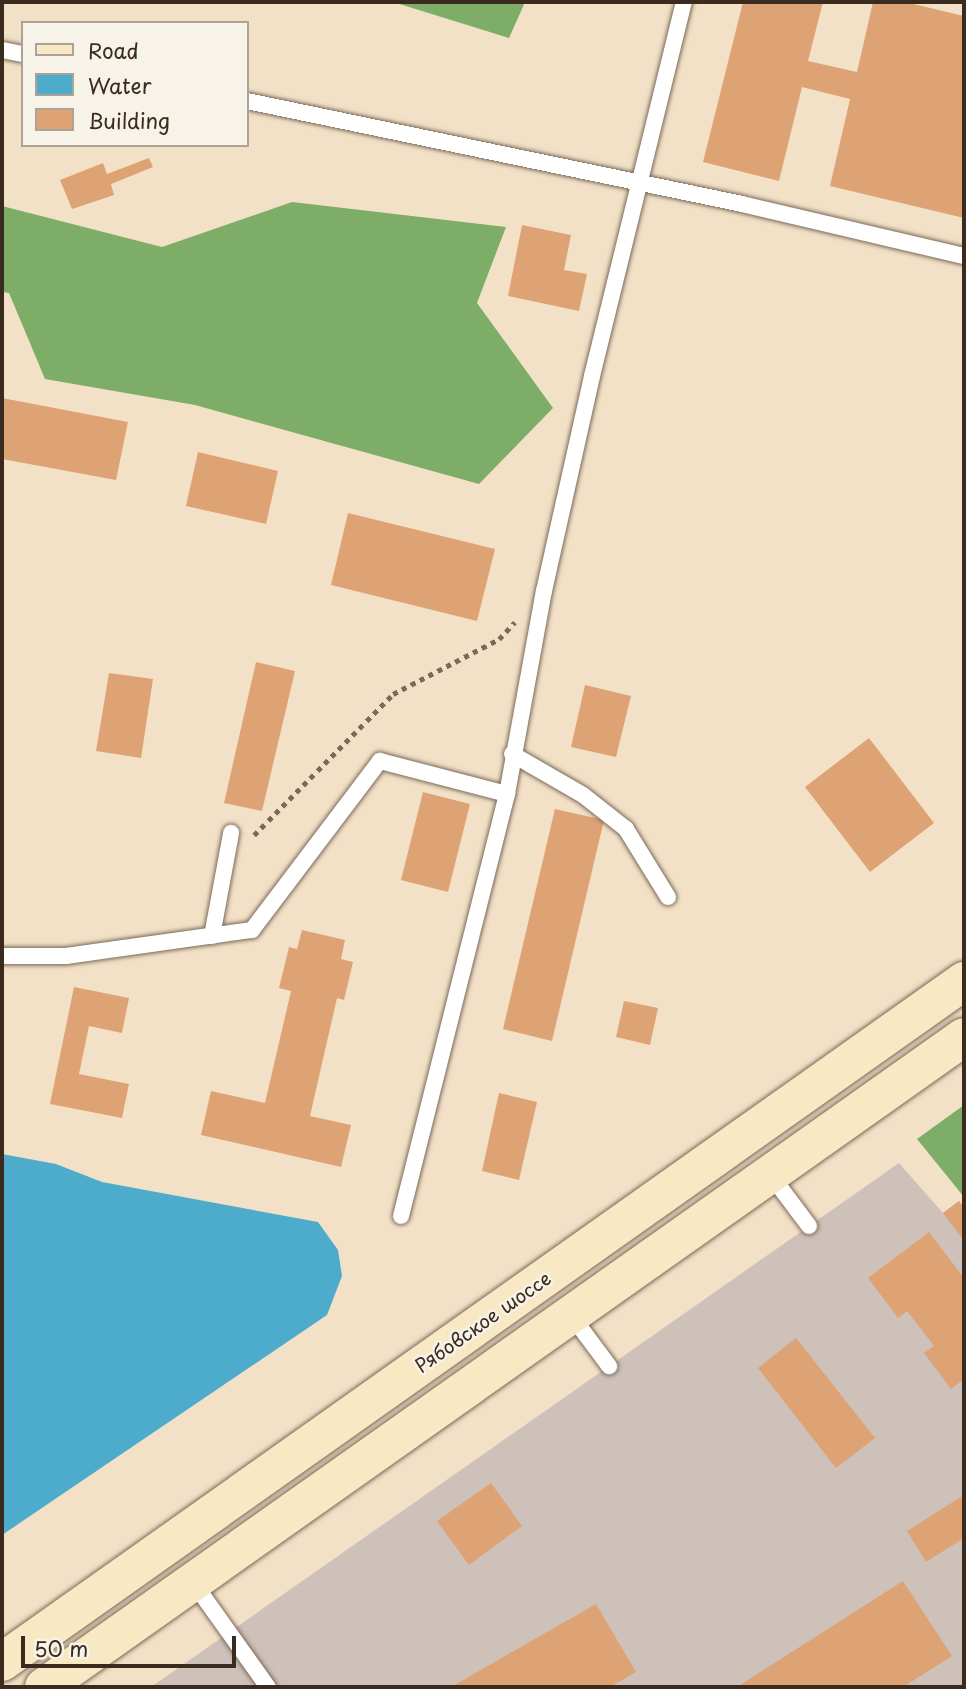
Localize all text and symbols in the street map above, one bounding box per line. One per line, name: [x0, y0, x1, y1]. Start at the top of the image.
legend: [21, 21, 248, 147]
text: Road: [88, 34, 139, 66]
text: Water: [88, 69, 151, 101]
text: Building: [88, 104, 170, 136]
street label: Рябовское шоссе: [411, 1267, 555, 1377]
scale bar: [24, 1622, 240, 1666]
text: 50 m: [34, 1632, 88, 1664]

